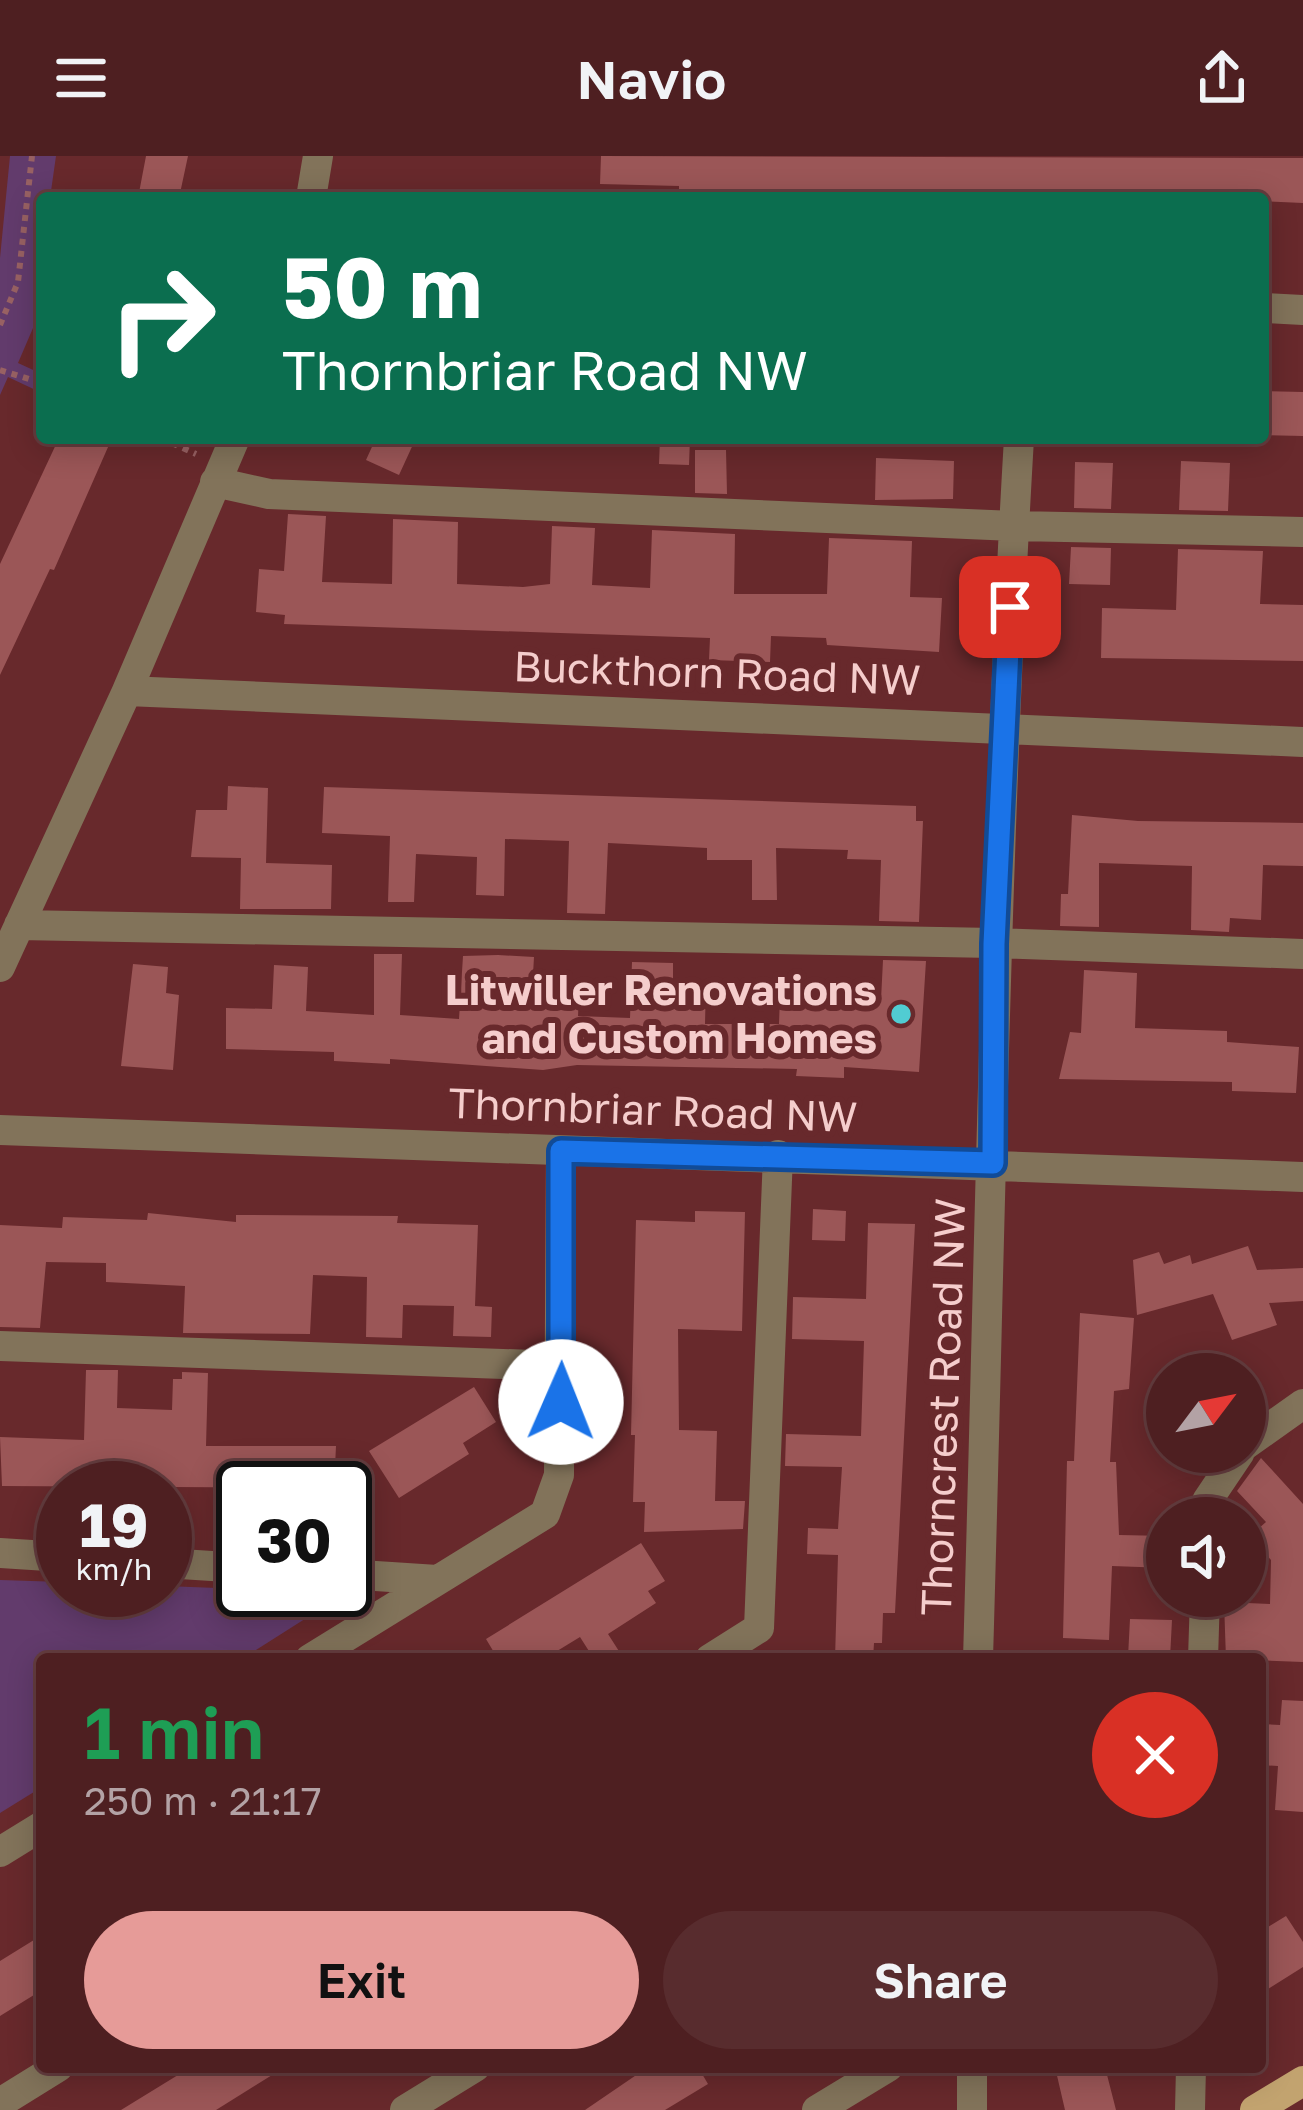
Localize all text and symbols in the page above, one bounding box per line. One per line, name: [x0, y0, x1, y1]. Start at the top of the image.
icon: menu: [48, 45, 114, 111]
icon: share: [1189, 45, 1255, 111]
text: Navio: [577, 46, 726, 111]
text: 50 m: [282, 236, 482, 336]
icon: right: [84, 240, 240, 396]
text: Thornbriar Road NW: [282, 337, 808, 402]
pin: [959, 556, 1061, 658]
icon: arrive: [977, 574, 1043, 640]
street label: Buckthorn Road NW: [513, 640, 921, 704]
place label: Litwiller Renovations and Custom Homes: [445, 964, 877, 1062]
marker: Litwiller Renovations and Custom Homes: [888, 1001, 914, 1027]
street label: Thornbriar Road NW: [448, 1077, 858, 1141]
street label: Thorncrest Road NW: [910, 1197, 974, 1617]
position arrow: [498, 1339, 624, 1465]
north arrow: [1146, 1353, 1266, 1473]
map controls: [1146, 1353, 1266, 1617]
speed limit sign: 30: [216, 1461, 372, 1617]
text: 19: [79, 1488, 148, 1560]
button: sound: [1146, 1497, 1266, 1617]
text: km/h: [76, 1551, 152, 1587]
text: 1 min: [84, 1688, 264, 1775]
button: close: [1092, 1692, 1218, 1818]
text: 250 m · 21:17: [84, 1777, 322, 1824]
button: Exit: [84, 1911, 639, 2049]
button: Share: [663, 1911, 1218, 2049]

